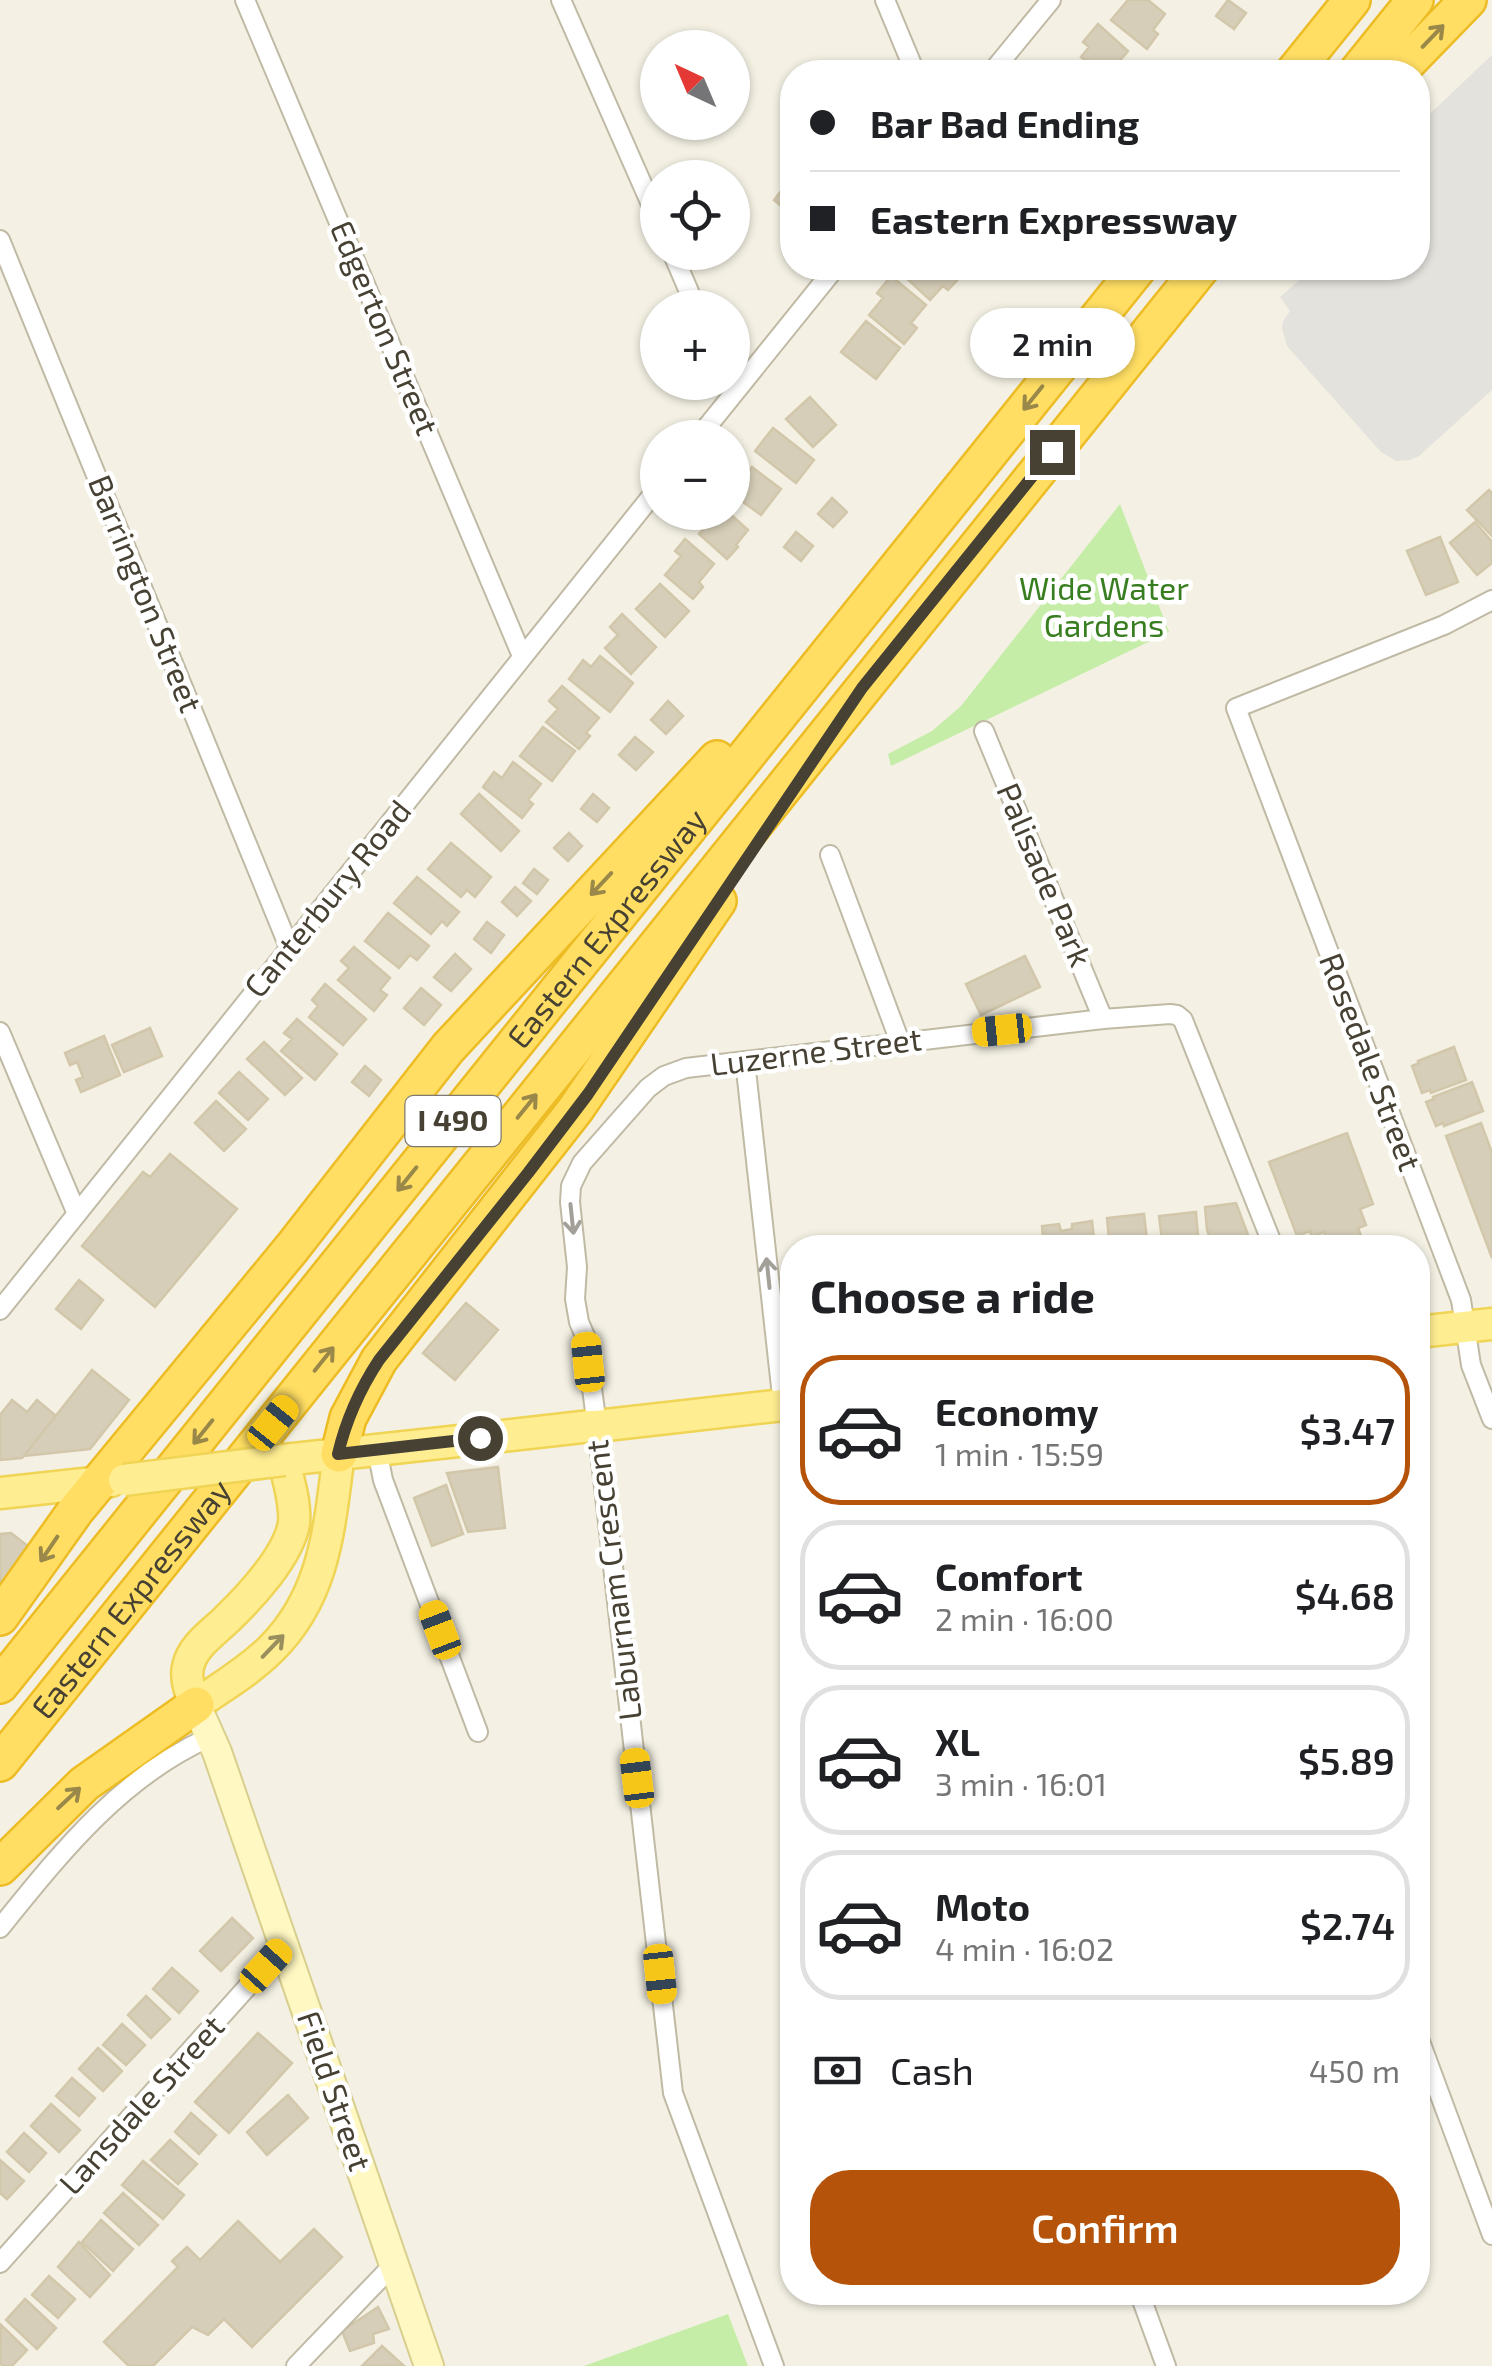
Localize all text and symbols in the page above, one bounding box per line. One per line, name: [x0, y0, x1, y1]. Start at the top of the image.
one-way arrow: [1421, 25, 1445, 49]
north arrow: [640, 30, 750, 140]
map controls: [640, 30, 750, 530]
text: Bar Bad Ending: [870, 100, 1139, 146]
button: locate: [640, 160, 750, 270]
text: Eastern Expressway: [870, 196, 1237, 242]
street label: Edgerton Street: [324, 214, 448, 440]
button: +: [640, 290, 750, 400]
callout: 2 min: [970, 307, 1134, 377]
text: 2 min: [1012, 324, 1093, 362]
one-way arrow: [1022, 385, 1044, 411]
button: −: [640, 420, 750, 530]
route end: [1030, 430, 1075, 475]
street label: Barrington Street: [82, 469, 212, 717]
park label: Wide Water Gardens: [1019, 568, 1189, 643]
street label: Palisade Park: [990, 777, 1102, 972]
street label: Canterbury Road: [235, 791, 418, 1004]
street label: Eastern Expressway: [498, 800, 713, 1055]
one-way arrow: [590, 871, 613, 896]
street label: Rosedale Street: [1313, 947, 1431, 1175]
car: [971, 1012, 1033, 1048]
street label: Luzerne Street: [708, 1018, 924, 1082]
one-way arrow: [516, 1093, 538, 1119]
road number: I 490: [406, 1096, 500, 1146]
one-way arrow: [396, 1165, 418, 1191]
one-way arrow: [563, 1202, 582, 1234]
one-way arrow: [758, 1258, 777, 1290]
text: Choose a ride: [810, 1268, 1095, 1322]
car: [570, 1331, 606, 1393]
one-way arrow: [313, 1347, 335, 1373]
icon: car: [815, 1385, 905, 1475]
text: Economy: [935, 1388, 1099, 1434]
car: [242, 1390, 304, 1456]
text: $3.47: [1299, 1407, 1395, 1453]
route start: [458, 1416, 503, 1461]
one-way arrow: [193, 1418, 214, 1445]
text: 1 min · 15:59: [935, 1434, 1104, 1472]
street label: Laburnam Crescent: [576, 1438, 648, 1723]
street label: Eastern Expressway: [22, 1471, 238, 1725]
one-way arrow: [39, 1535, 60, 1563]
icon: car: [815, 1550, 905, 1640]
text: Comfort: [935, 1553, 1083, 1599]
text: $4.68: [1295, 1572, 1395, 1618]
car: [415, 1597, 465, 1663]
text: 2 min · 16:00: [935, 1599, 1114, 1637]
one-way arrow: [261, 1634, 285, 1658]
icon: car: [815, 1715, 905, 1805]
text: XL: [935, 1718, 980, 1764]
text: $5.89: [1298, 1737, 1395, 1783]
car: [618, 1746, 656, 1810]
text: 3 min · 16:01: [935, 1764, 1107, 1802]
one-way arrow: [57, 1786, 81, 1810]
icon: car: [815, 1880, 905, 1970]
text: Moto: [935, 1883, 1030, 1929]
text: $2.74: [1300, 1902, 1395, 1948]
text: 4 min · 16:02: [935, 1929, 1114, 1967]
car: [235, 1934, 297, 1998]
car: [642, 1943, 678, 2005]
street label: Lansdale Street: [50, 2006, 231, 2201]
street label: Field Street: [291, 2006, 381, 2175]
icon: cash: [810, 2043, 865, 2098]
text: Cash: [890, 2047, 974, 2093]
text: 450 m: [1309, 2051, 1400, 2089]
button: Confirm: [810, 2170, 1400, 2285]

